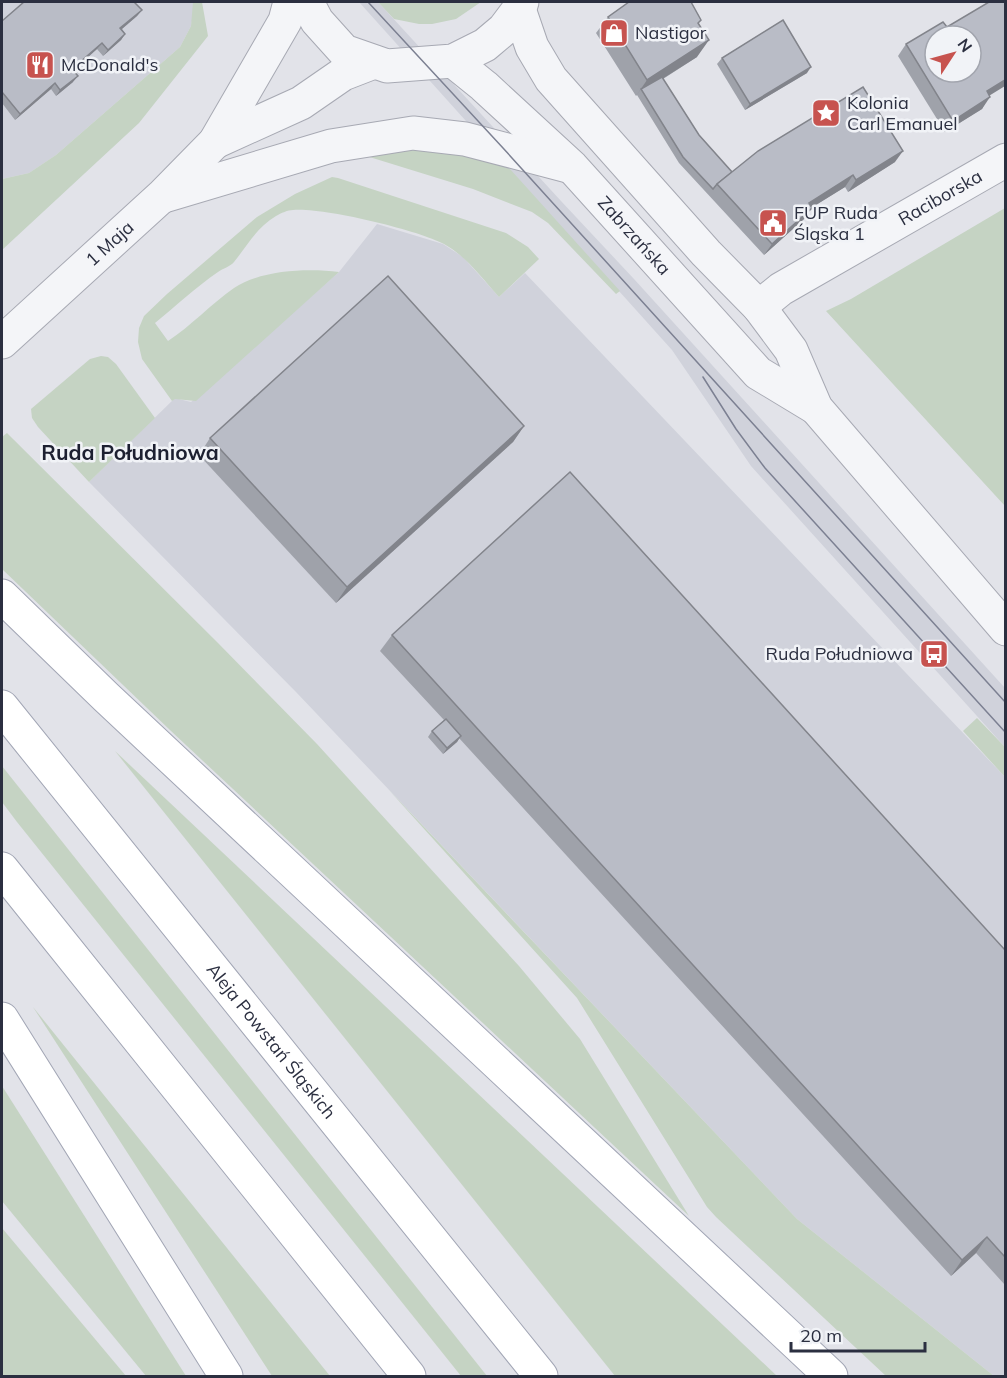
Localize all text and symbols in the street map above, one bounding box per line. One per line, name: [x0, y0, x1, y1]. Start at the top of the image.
shop icon: Nastigor: [598, 17, 630, 49]
place label: Nastigor: [635, 21, 707, 44]
north arrow: [923, 24, 983, 84]
text: N: [953, 34, 977, 56]
restaurant icon: McDonald's: [24, 49, 56, 81]
place label: McDonald's: [61, 53, 158, 76]
place label: Kolonia Carl Emanuel: [847, 91, 958, 135]
place icon: Kolonia Carl Emanuel: [810, 97, 842, 129]
street label: Raciborska: [894, 164, 986, 230]
street label: Zabrzańska: [593, 191, 676, 280]
place label: FUP Ruda Śląska 1: [794, 201, 878, 245]
public building icon: FUP Ruda Śląska 1: [757, 207, 789, 239]
street label: 1 Maja: [81, 216, 138, 271]
district label: Ruda Południowa: [41, 439, 219, 465]
bus stop icon: Ruda Południowa: [918, 638, 950, 670]
place label: Ruda Południowa: [766, 642, 913, 665]
street label: Aleja Powstań Śląskich: [202, 958, 341, 1123]
scale bar: [791, 1315, 924, 1353]
text: 20 m: [800, 1324, 842, 1347]

